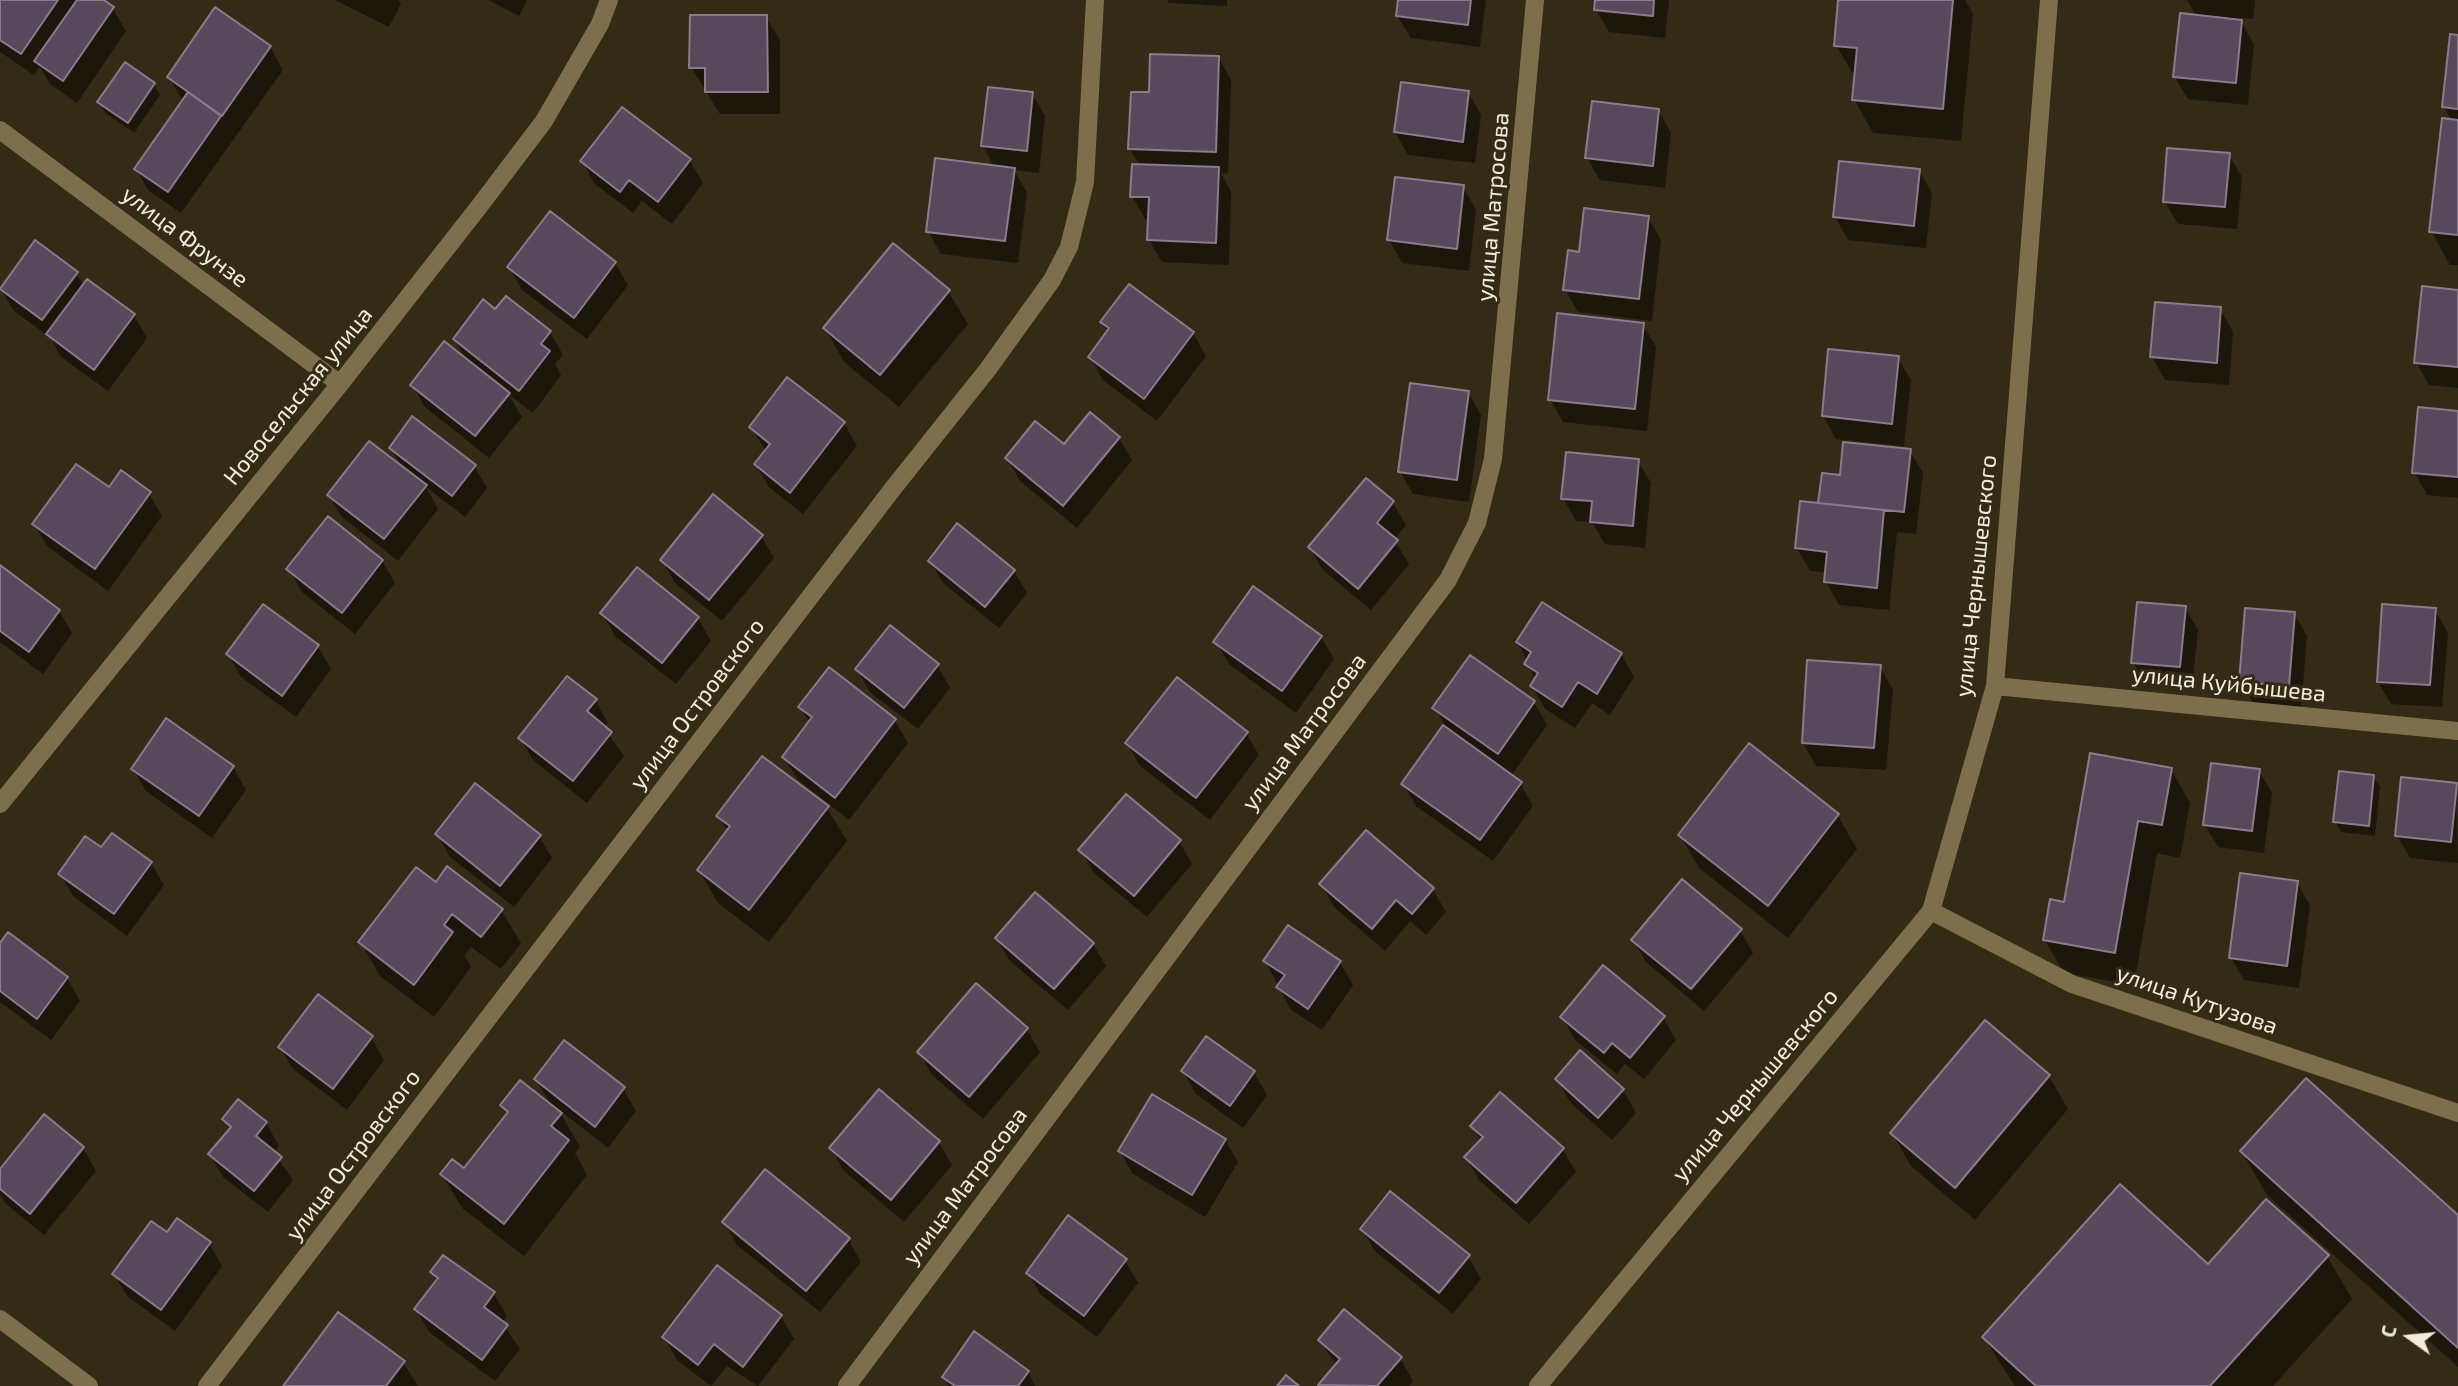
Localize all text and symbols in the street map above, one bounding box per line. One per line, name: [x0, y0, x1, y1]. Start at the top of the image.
street label: улица Матросова: [1471, 111, 1515, 303]
street label: улица Фрунзе: [116, 181, 254, 293]
street label: Новосельская улица: [218, 301, 378, 491]
street label: улица Чернышевского: [1950, 453, 2002, 699]
street label: улица Островского: [624, 613, 770, 795]
street label: улица Матросова: [1236, 648, 1372, 816]
street label: улица Куйбышева: [2131, 660, 2327, 708]
street label: улица Кутузова: [2113, 960, 2281, 1040]
street label: улица Чернышевского: [1666, 983, 1844, 1187]
street label: улица Островского: [280, 1064, 426, 1246]
street label: улица Матросова: [897, 1102, 1033, 1270]
north arrow: [2374, 1302, 2444, 1372]
text: С: [2376, 1323, 2401, 1340]

